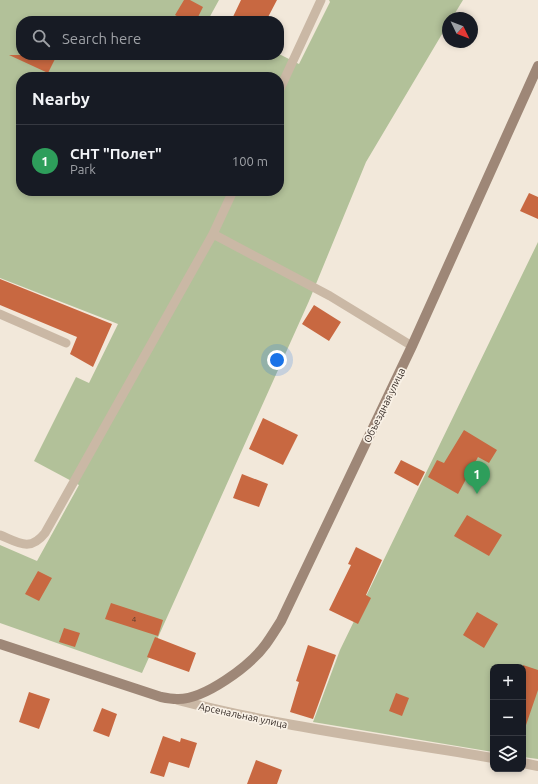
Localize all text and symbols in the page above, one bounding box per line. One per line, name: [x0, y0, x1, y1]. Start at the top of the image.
north arrow: [442, 12, 478, 48]
search box: [16, 16, 284, 60]
icon: search: [30, 27, 52, 49]
text: Search here: [62, 30, 141, 47]
text: Nearby: [32, 89, 90, 108]
text: СНТ "Полет": [70, 145, 162, 162]
text: 1: [41, 154, 49, 168]
text: 100 m: [232, 154, 268, 168]
text: Park: [70, 162, 96, 176]
your location: [267, 350, 287, 370]
street label: Объездная улица: [362, 366, 407, 444]
pin: 1: [464, 461, 490, 494]
house number: 4: [132, 615, 137, 624]
map controls: [490, 664, 526, 772]
button: +: [490, 664, 526, 700]
button: −: [490, 700, 526, 736]
street label: Арсенальная улица: [197, 701, 288, 730]
button: layers: [490, 736, 526, 772]

